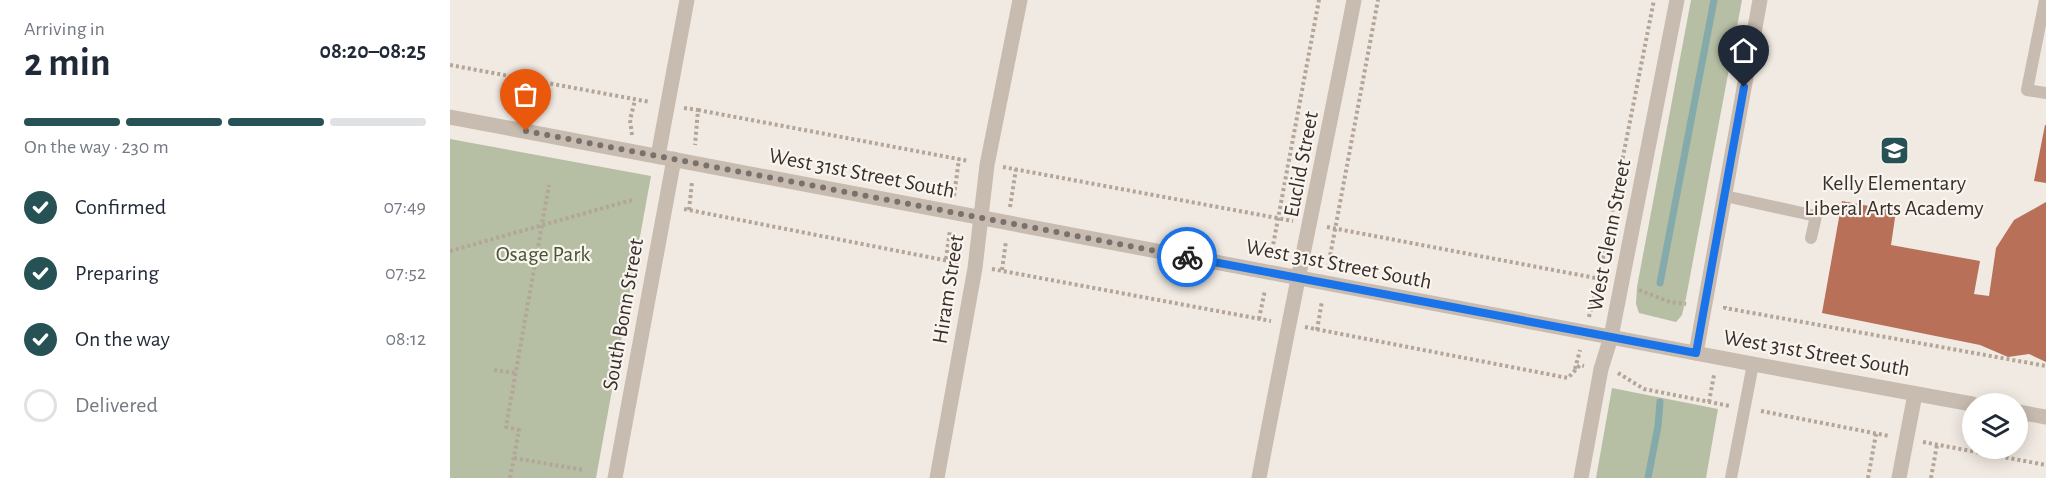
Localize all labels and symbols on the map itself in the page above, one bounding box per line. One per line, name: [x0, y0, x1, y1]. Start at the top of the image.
pin: [1718, 25, 1769, 87]
pin: [500, 69, 551, 131]
street label: Euclid Street: [1280, 109, 1322, 219]
school or university icon: Kelly Elementary Liberal Arts Academy: [1878, 134, 1910, 166]
street label: West 31st Street South: [767, 144, 957, 202]
street label: West Glenn Street: [1583, 157, 1634, 313]
place label: Kelly Elementary Liberal Arts Academy: [1804, 172, 1984, 219]
courier: [1157, 227, 1217, 287]
street label: Hiram Street: [929, 233, 967, 345]
street label: West 31st Street South: [1244, 235, 1434, 293]
street label: South Bonn Street: [599, 236, 647, 392]
park label: Osage Park: [496, 243, 590, 265]
street label: West 31st Street South: [1722, 326, 1912, 380]

